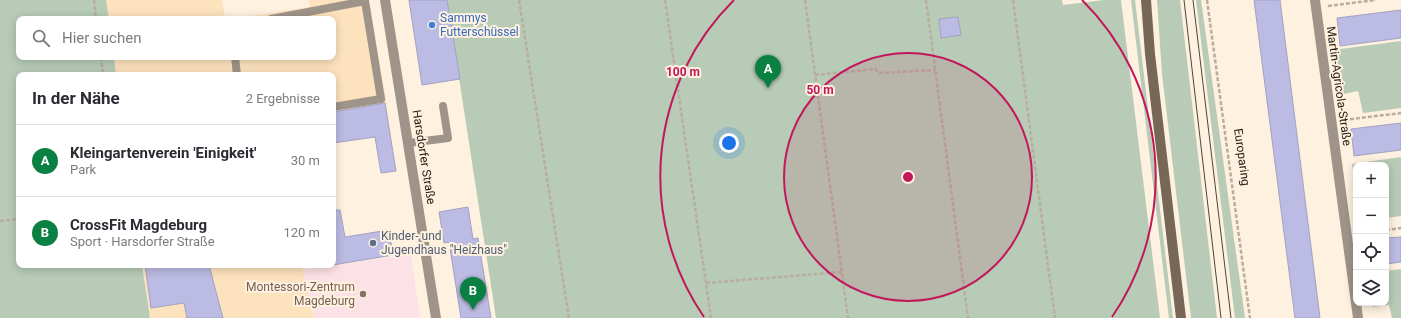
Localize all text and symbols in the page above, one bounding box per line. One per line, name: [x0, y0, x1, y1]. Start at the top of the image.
place label: Sammys Futterschüssel: [440, 11, 519, 39]
search box: [16, 16, 336, 60]
marker: Sammys Futterschüssel: [427, 20, 437, 30]
street label: Martin-Agricola-Straße: [1324, 25, 1354, 147]
icon: search: [30, 27, 52, 49]
text: Hier suchen: [62, 29, 141, 47]
pin: A: [755, 55, 781, 88]
text: 100 m: [666, 65, 700, 79]
text: 50 m: [806, 83, 834, 97]
text: In der Nähe: [32, 88, 120, 108]
text: 2 Ergebnisse: [246, 91, 320, 106]
street label: Harsdorfer Straße: [410, 109, 438, 205]
street label: Europaring: [1231, 127, 1253, 187]
your location: [719, 133, 739, 153]
text: Kleingartenverein 'Einigkeit': [70, 144, 256, 162]
text: A: [41, 153, 49, 168]
text: 30 m: [291, 153, 320, 168]
text: Park: [70, 162, 96, 177]
map controls: [1353, 162, 1389, 306]
button: +: [1353, 162, 1389, 198]
centre of rings: [901, 170, 915, 184]
button: −: [1353, 198, 1389, 234]
text: CrossFit Magdeburg: [70, 216, 207, 234]
text: B: [41, 225, 49, 240]
text: 120 m: [283, 225, 320, 240]
place label: Kinder- und Jugendhaus "Heizhaus": [381, 229, 507, 257]
text: Sport · Harsdorfer Straße: [70, 234, 215, 249]
button: locate: [1353, 234, 1389, 270]
marker: Kinder- und Jugendhaus "Heizhaus": [368, 238, 378, 248]
button: layers: [1353, 270, 1389, 306]
pin: B: [460, 277, 486, 310]
place label: Montessori-Zentrum Magdeburg: [246, 280, 355, 308]
marker: Montessori-Zentrum Magdeburg: [358, 289, 368, 299]

